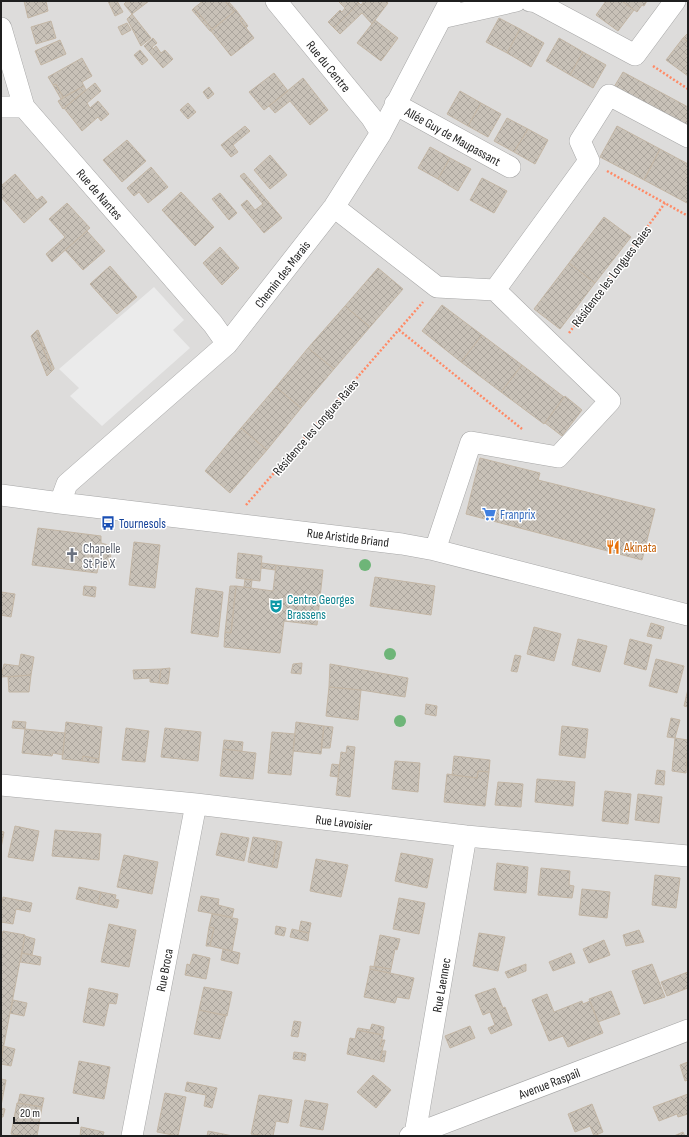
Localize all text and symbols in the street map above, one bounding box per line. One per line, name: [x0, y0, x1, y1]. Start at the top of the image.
street label: Rue du Centre: [303, 38, 354, 96]
street label: Allée Guy de Maupassant: [401, 103, 503, 170]
street label: Rue de Nantes: [73, 166, 126, 224]
street label: Résidence les Longues Raies: [569, 223, 655, 330]
street label: Chemin des Marais: [251, 237, 314, 312]
street label: Résidence les Longues Raies: [270, 376, 362, 479]
supermarket icon: Franprix: [481, 506, 497, 522]
place label: Franprix: [500, 507, 536, 523]
bus stop icon: Tournesols: [100, 515, 116, 531]
place label: Tournesols: [119, 516, 166, 532]
street label: Rue Aristide Briand: [306, 525, 390, 551]
restaurant icon: Akinata: [605, 539, 621, 555]
place label: Akinata: [623, 540, 657, 556]
place label: Chapelle St Pie X: [83, 541, 121, 572]
church icon: Chapelle St Pie X: [64, 547, 80, 563]
place label: Centre Georges Brassens: [287, 592, 355, 623]
theatre icon: Centre Georges Brassens: [268, 598, 284, 614]
street label: Rue Lavoisier: [314, 812, 374, 834]
street label: Rue Broca: [153, 947, 177, 993]
street label: Rue Laennec: [429, 957, 455, 1014]
street label: Avenue Raspail: [515, 1065, 582, 1103]
scale bar: [14, 1099, 78, 1125]
text: 20 m: [20, 1106, 40, 1121]

